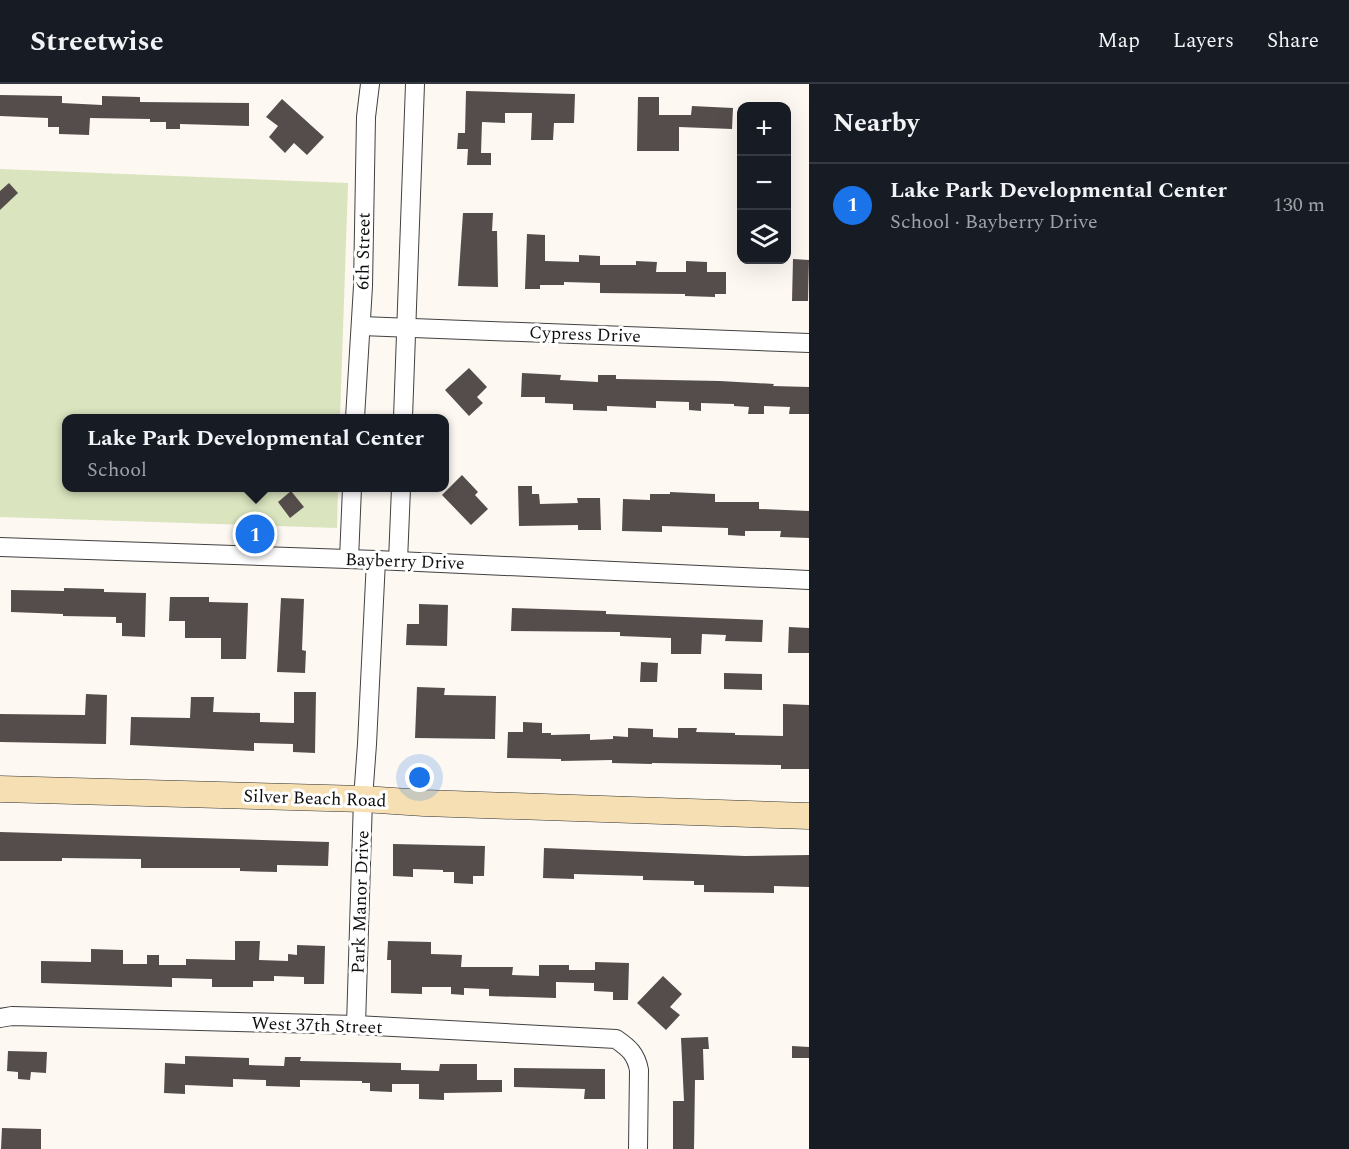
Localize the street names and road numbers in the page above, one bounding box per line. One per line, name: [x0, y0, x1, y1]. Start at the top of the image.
street label: 6th Street: [349, 212, 378, 290]
street label: Cypress Drive: [529, 319, 641, 350]
street label: Bayberry Drive: [345, 546, 465, 577]
street label: Silver Beach Road: [243, 783, 387, 814]
street label: Park Manor Drive: [345, 830, 376, 974]
street label: West 37th Street: [251, 1010, 383, 1041]

